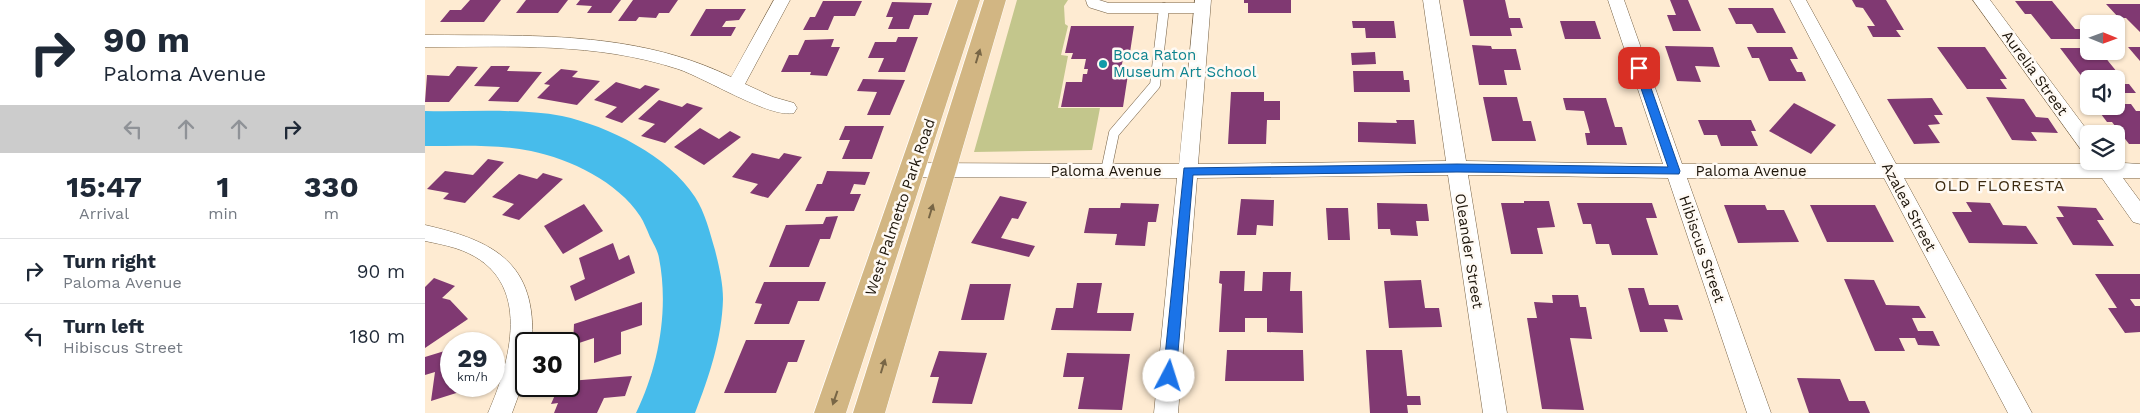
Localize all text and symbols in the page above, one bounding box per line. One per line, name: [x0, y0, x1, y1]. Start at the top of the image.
north arrow: [2080, 15, 2125, 60]
map controls: [2080, 15, 2125, 170]
text: 90 m: [103, 19, 190, 61]
icon: right: [20, 20, 85, 85]
street label: Aurelia Street: [1998, 27, 2072, 120]
place label: Boca Raton Museum Art School: [1113, 46, 1257, 81]
pin: [1618, 47, 1660, 89]
one-way arrow: [975, 48, 983, 63]
icon: arrive: [1625, 54, 1653, 82]
marker: Boca Raton Museum Art School: [1097, 58, 1109, 70]
text: Paloma Avenue: [103, 61, 266, 86]
button: sound: [2080, 70, 2125, 115]
icon: left: [119, 115, 147, 143]
icon: ahead: [172, 115, 200, 143]
icon: ahead: [225, 115, 253, 143]
icon: right: [278, 115, 306, 143]
street label: West Palmetto Park Road: [861, 116, 939, 298]
button: layers: [2080, 125, 2125, 170]
street label: Azalea Street: [1878, 159, 1940, 255]
street label: Paloma Avenue: [1050, 162, 1162, 180]
street label: Paloma Avenue: [1695, 162, 1807, 180]
text: 15:47: [66, 169, 142, 204]
text: 1: [216, 169, 229, 204]
text: 330: [304, 169, 359, 204]
district label: OLD FLORESTA: [1935, 176, 2065, 195]
street label: Oleander Street: [1451, 192, 1487, 311]
street label: Hibiscus Street: [1675, 193, 1729, 306]
one-way arrow: [927, 203, 935, 218]
text: Arrival: [79, 204, 129, 223]
text: min: [208, 204, 238, 223]
text: m: [324, 204, 339, 223]
text: Turn right: [63, 250, 156, 273]
icon: right: [20, 257, 48, 285]
text: 90 m: [357, 260, 405, 283]
text: Paloma Avenue: [63, 273, 182, 292]
text: Turn left: [63, 315, 144, 338]
icon: left: [20, 322, 48, 350]
text: 180 m: [349, 325, 405, 348]
speed limit sign: 30: [515, 332, 580, 397]
text: Hibiscus Street: [63, 338, 183, 357]
text: 29: [457, 344, 488, 373]
position arrow: [1142, 349, 1194, 401]
one-way arrow: [880, 359, 887, 374]
text: km/h: [457, 370, 488, 384]
one-way arrow: [831, 391, 838, 406]

